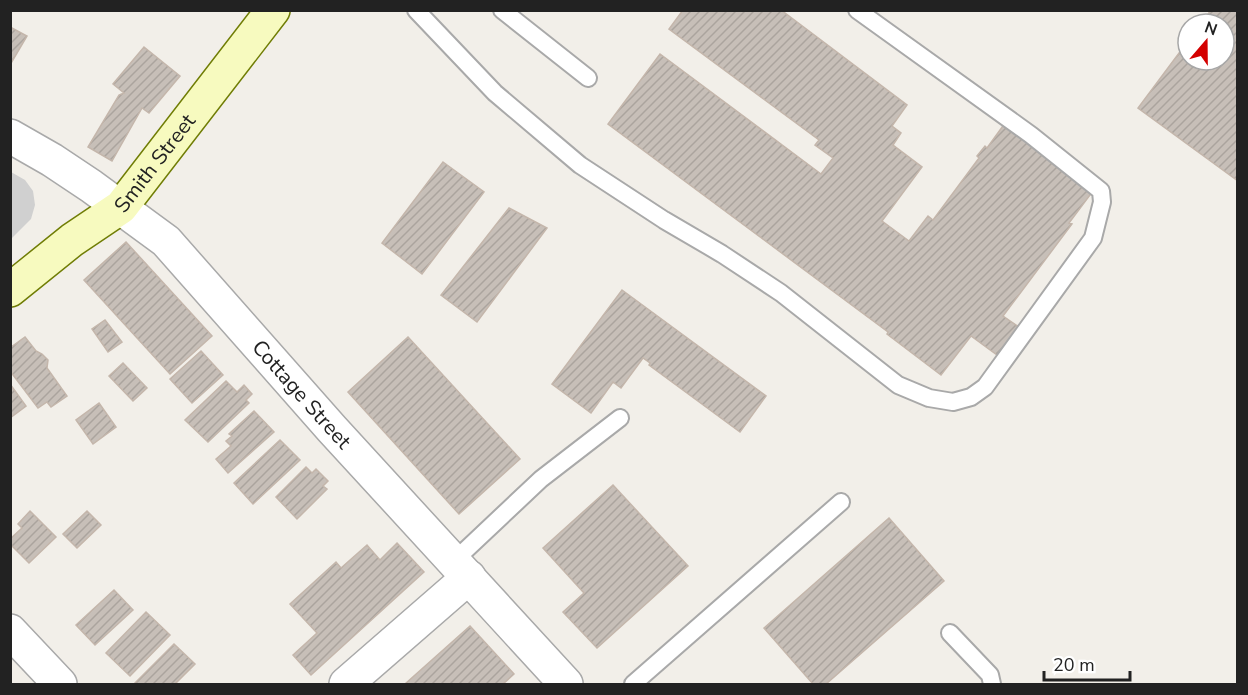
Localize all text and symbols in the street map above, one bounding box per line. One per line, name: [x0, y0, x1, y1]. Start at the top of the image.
north arrow: [1176, 12, 1236, 72]
text: N: [1201, 16, 1220, 41]
street label: Smith Street: [108, 108, 202, 218]
street label: Cottage Street: [246, 334, 358, 455]
scale bar: [1044, 644, 1130, 682]
text: 20 m: [1053, 653, 1095, 677]

